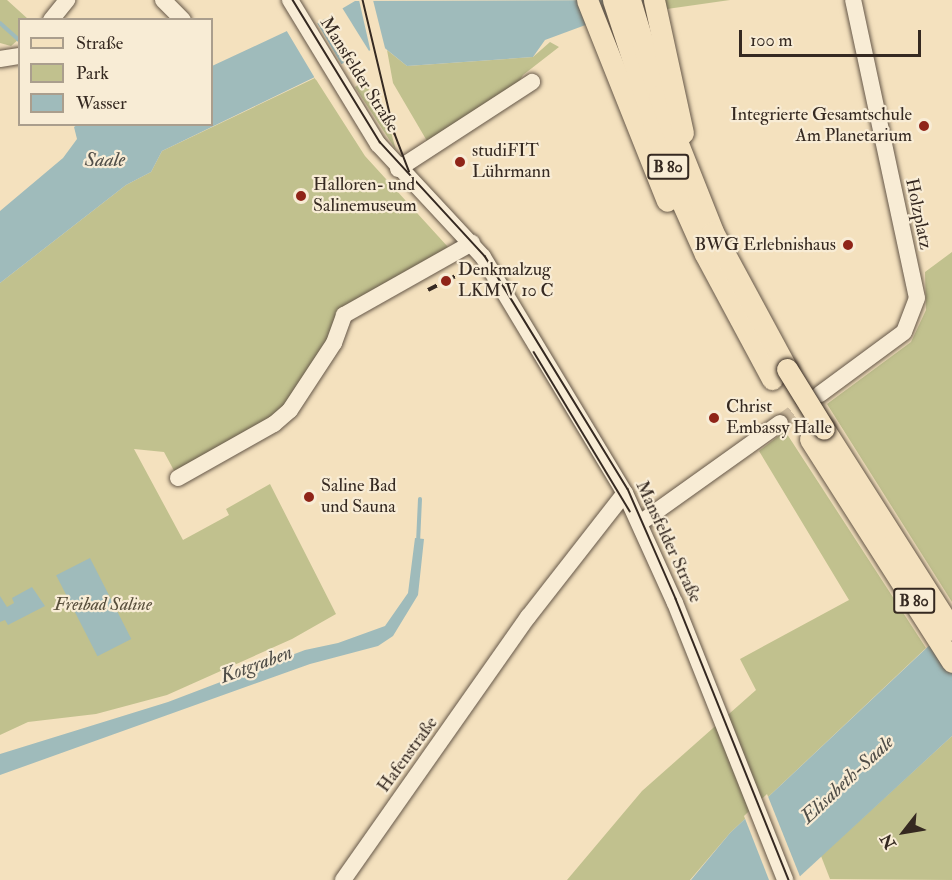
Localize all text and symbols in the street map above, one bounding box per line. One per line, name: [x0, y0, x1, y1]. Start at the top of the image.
street label: Mansfelder Straße: [315, 13, 403, 137]
legend: [18, 18, 213, 126]
scale bar: [742, 18, 924, 56]
text: 100 m: [750, 29, 793, 52]
text: Straße: [76, 32, 123, 55]
text: Park: [76, 62, 109, 85]
text: Wasser: [76, 92, 127, 115]
place label: Integrierte Gesamtschule Am Planetarium: [731, 105, 912, 148]
marker: Integrierte Gesamtschule Am Planetarium: [917, 119, 931, 133]
place label: studiFIT Lührmann: [472, 141, 550, 184]
water label: Saale: [85, 147, 125, 171]
road number: B 80: [647, 154, 689, 180]
marker: studiFIT Lührmann: [453, 155, 467, 169]
place label: Halloren- und Salinemuseum: [313, 175, 417, 218]
street label: Holzplatz: [900, 177, 936, 251]
marker: Halloren- und Salinemuseum: [294, 189, 308, 203]
place label: BWG Erlebnishaus: [695, 234, 836, 256]
marker: BWG Erlebnishaus: [841, 238, 855, 252]
place label: Denkmalzug LKM V 10 C: [458, 260, 554, 302]
marker: Denkmalzug LKM V 10 C: [439, 274, 453, 288]
place label: Christ Embassy Halle: [726, 397, 832, 440]
marker: Christ Embassy Halle: [707, 411, 721, 425]
place label: Saline Bad und Sauna: [321, 476, 396, 518]
street label: Mansfelder Straße: [630, 478, 706, 606]
marker: Saline Bad und Sauna: [302, 490, 316, 504]
road number: B 80: [893, 588, 935, 614]
park label: Freibad Saline: [54, 594, 152, 616]
water label: Kotgraben: [217, 640, 295, 688]
street label: Hafenstraße: [373, 713, 443, 797]
water label: Elisabeth-Saale: [795, 730, 899, 828]
north arrow: [874, 802, 934, 862]
text: N: [876, 830, 901, 853]

